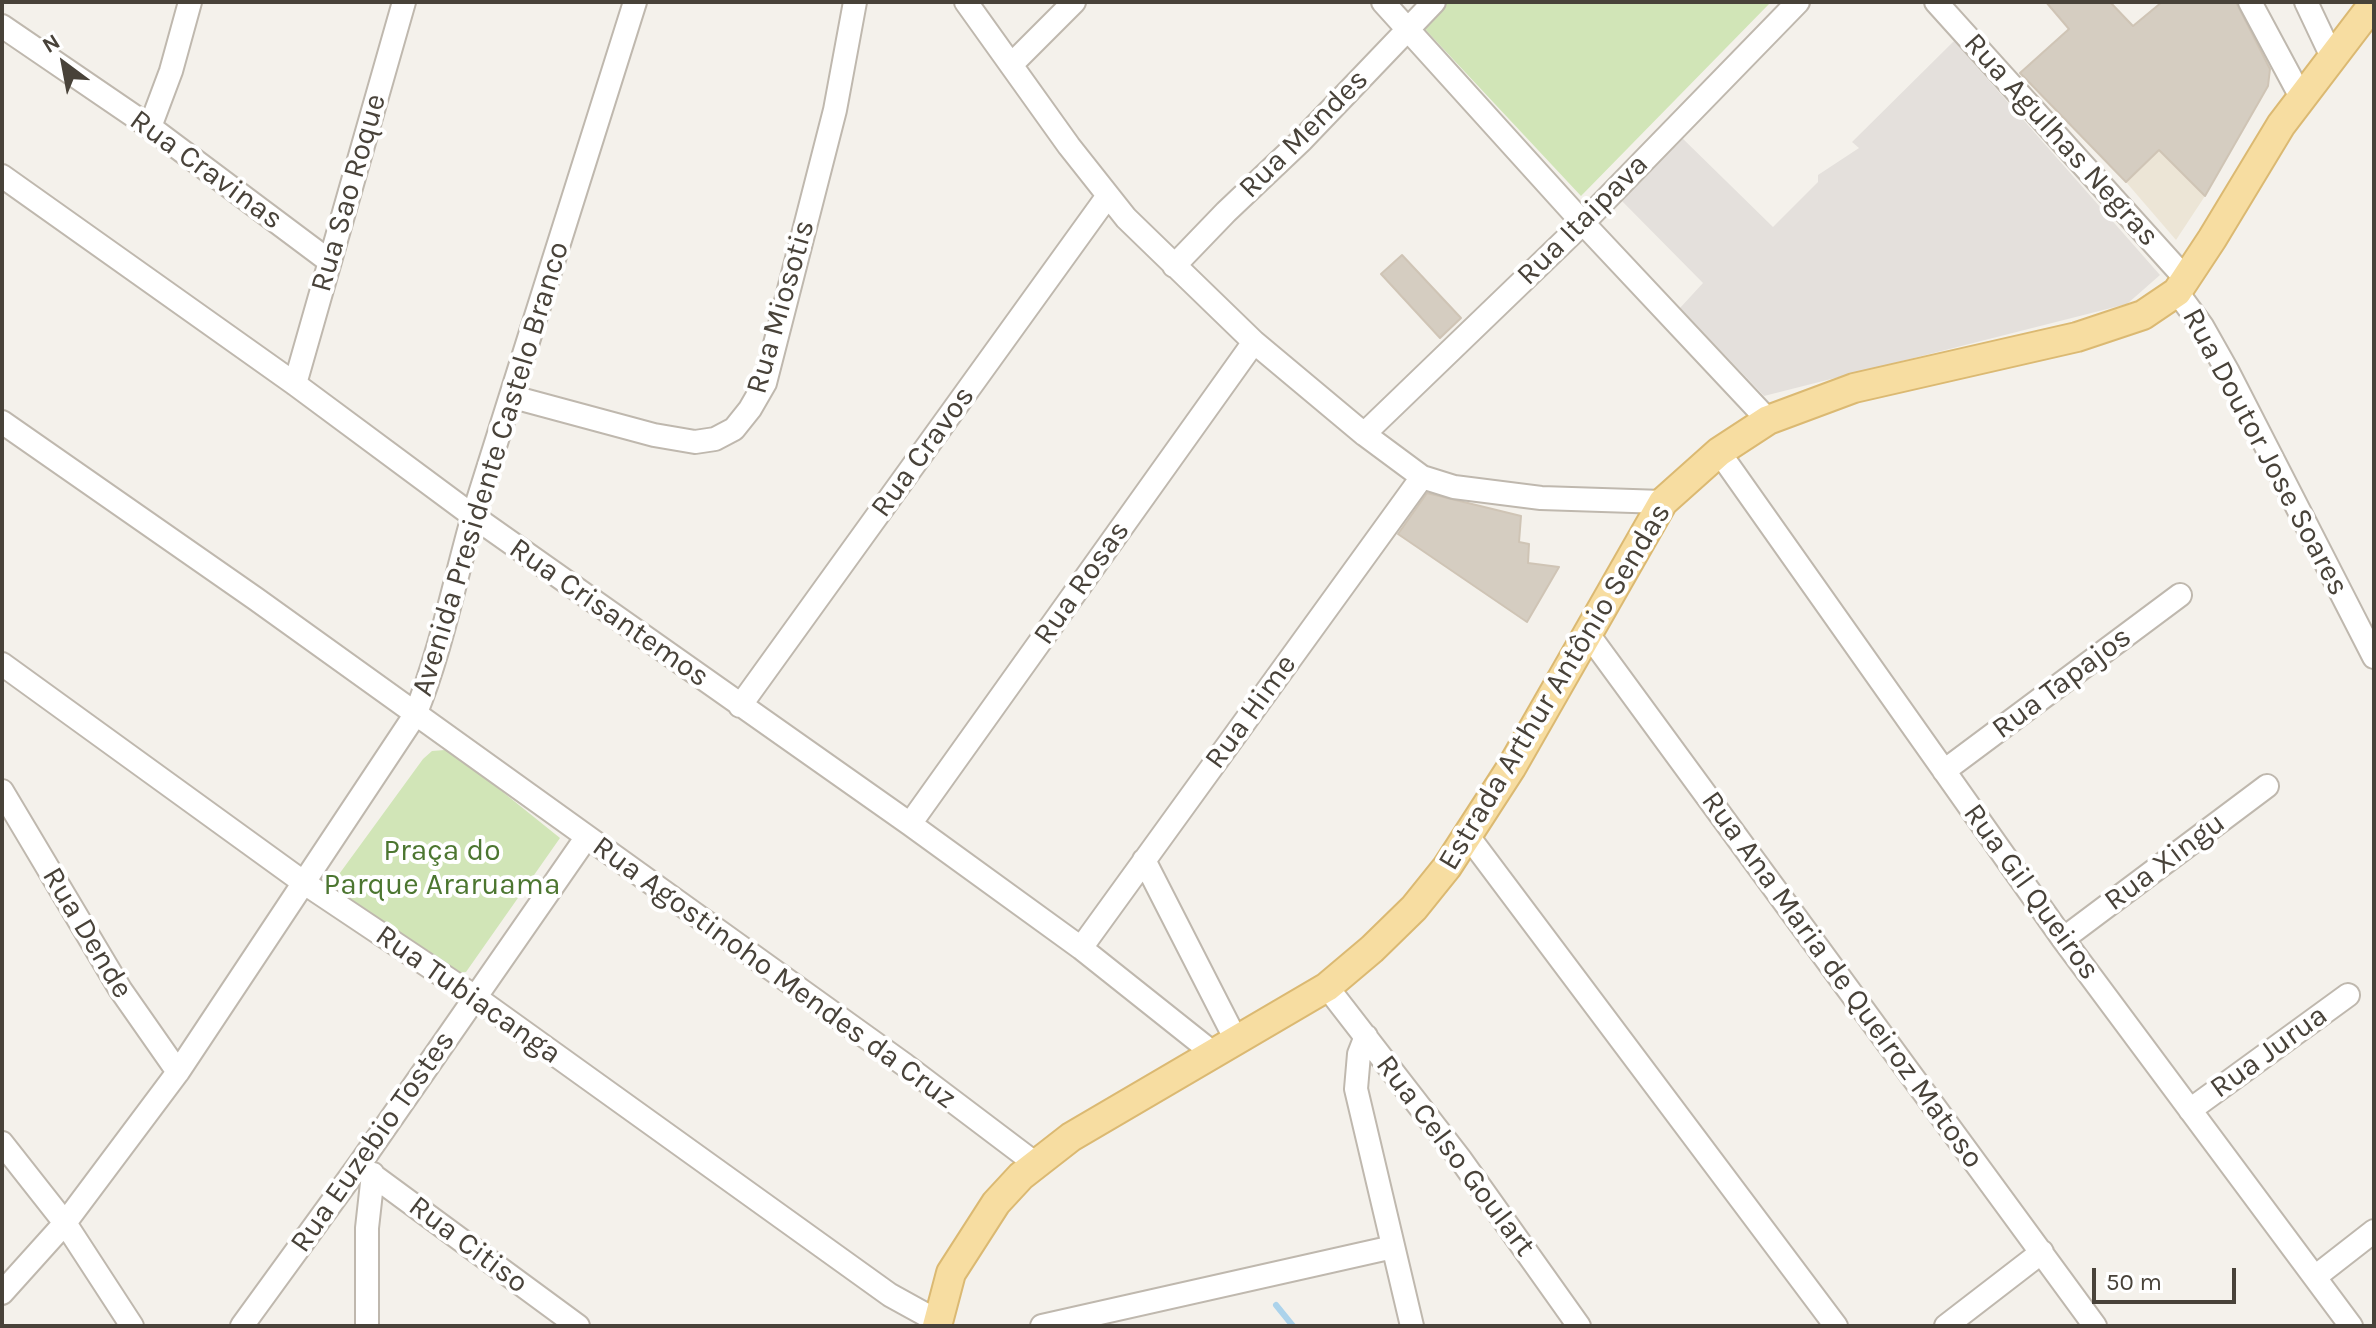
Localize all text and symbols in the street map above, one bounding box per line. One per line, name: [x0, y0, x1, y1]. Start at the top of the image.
north arrow: [24, 24, 104, 104]
street label: Rua Agulhas Negras: [1956, 26, 2166, 254]
text: N: [38, 28, 65, 59]
street label: Rua Mendes: [1232, 62, 1376, 206]
street label: Rua Sao Roque: [304, 90, 394, 296]
street label: Rua Cravinas: [122, 102, 290, 238]
street label: Rua Itaipava: [1510, 147, 1656, 293]
street label: Rua Miosotis: [739, 216, 823, 398]
street label: Avenida Presidente Castelo Branco: [405, 237, 577, 701]
street label: Rua Doutor Jose Soares: [2174, 302, 2356, 602]
street label: Rua Cravos: [863, 379, 983, 525]
street label: Estrada Arthur Antônio Sendas: [1431, 497, 1679, 877]
street label: Rua Rosas: [1026, 514, 1138, 652]
street label: Rua Crisantemos: [502, 531, 716, 695]
street label: Rua Tapajos: [1985, 619, 2139, 747]
street label: Rua Hime: [1197, 648, 1305, 776]
street label: Rua Ana Maria de Queiroz Matoso: [1693, 784, 1991, 1176]
street label: Rua Gil Queiros: [1955, 797, 2107, 987]
street label: Rua Xingu: [2098, 805, 2232, 919]
street label: Rua Agostinoho Mendes da Cruz: [585, 829, 963, 1117]
park label: Praça do Parque Araruama: [324, 833, 560, 904]
street label: Rua Dende: [34, 861, 140, 1005]
street label: Rua Tubiacanga: [368, 918, 568, 1072]
street label: Rua Jurua: [2203, 997, 2335, 1107]
street label: Rua Euzebio Tostes: [283, 1024, 463, 1260]
street label: Rua Celso Goulart: [1368, 1048, 1542, 1264]
street label: Rua Citiso: [401, 1189, 535, 1301]
scale bar: [2096, 1252, 2240, 1302]
text: 50 m: [2106, 1268, 2162, 1296]

